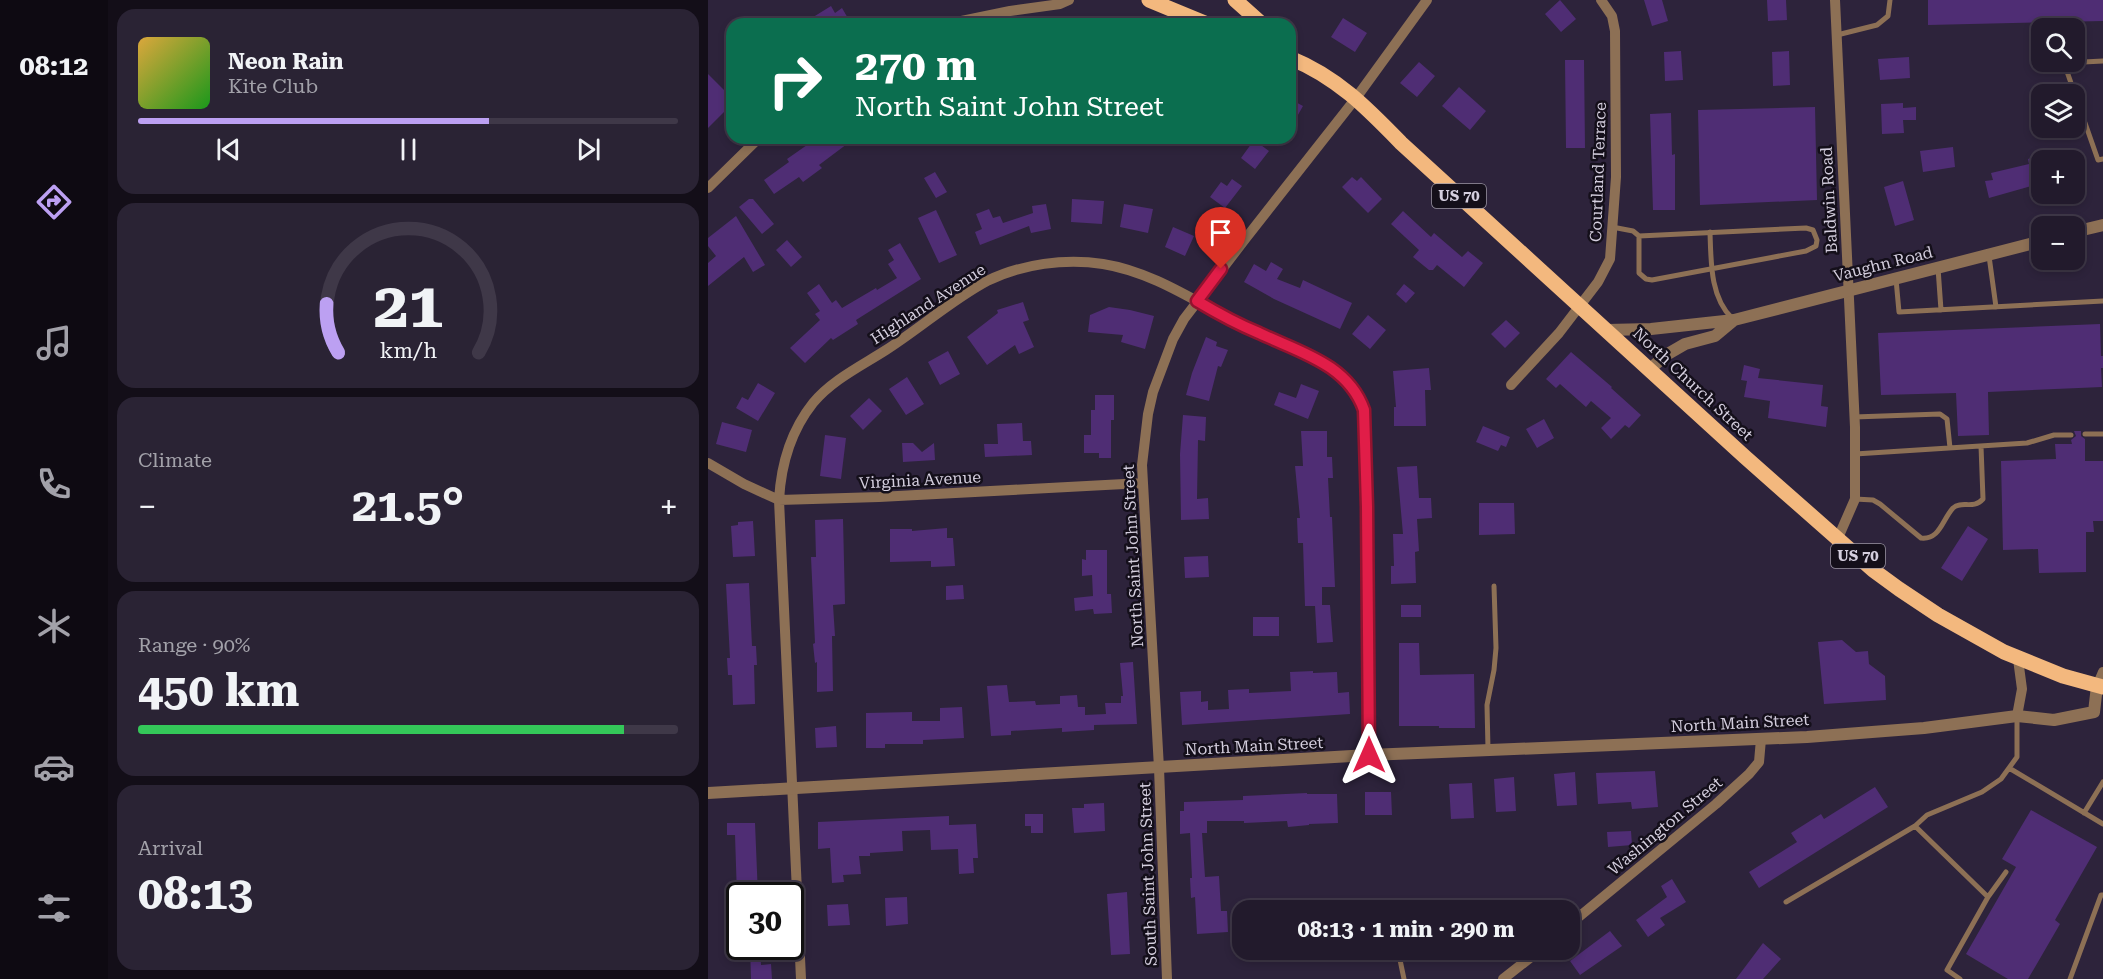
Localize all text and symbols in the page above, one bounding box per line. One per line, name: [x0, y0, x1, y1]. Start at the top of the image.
map controls: [2031, 18, 2085, 270]
button: search: [2031, 18, 2085, 72]
text: 270 m: [855, 41, 977, 90]
icon: right: [756, 42, 834, 120]
text: Neon Rain: [228, 49, 343, 74]
text: 08:12: [20, 50, 88, 82]
text: Kite Club: [228, 74, 318, 98]
button: layers: [2031, 84, 2085, 138]
text: North Saint John Street: [855, 91, 1164, 123]
street label: Courtland Terrace: [1586, 101, 1610, 242]
icon: previous: [212, 133, 245, 166]
icon: pause: [392, 133, 425, 166]
icon: next: [572, 133, 605, 166]
street label: Baldwin Road: [1817, 146, 1841, 254]
button: +: [2031, 150, 2085, 204]
icon: directions: [33, 181, 75, 223]
road number: US 70: [1432, 184, 1486, 208]
pin: [1195, 207, 1246, 269]
icon: arrive: [1204, 216, 1237, 249]
button: −: [2031, 216, 2085, 270]
street label: Vaughn Road: [1831, 242, 1935, 286]
street label: Highland Avenue: [867, 260, 989, 348]
text: 21: [373, 269, 443, 342]
icon: music: [33, 322, 75, 364]
street label: North Church Street: [1629, 324, 1757, 444]
text: km/h: [379, 338, 437, 363]
text: Climate: [138, 448, 212, 472]
icon: phone: [33, 463, 75, 505]
street label: North Saint John Street: [1119, 464, 1147, 648]
street label: Virginia Avenue: [858, 467, 982, 493]
text: 21.5°: [352, 479, 464, 532]
text: −: [138, 487, 156, 526]
text: +: [660, 487, 678, 526]
road number: US 70: [1831, 544, 1885, 568]
icon: climate: [33, 605, 75, 647]
text: Range · 90%: [138, 633, 250, 657]
text: 450 km: [138, 664, 299, 717]
street label: North Main Street: [1670, 710, 1810, 736]
position arrow: [1337, 723, 1401, 787]
street label: North Main Street: [1184, 733, 1324, 759]
icon: car: [33, 746, 75, 788]
street label: Washington Street: [1604, 773, 1726, 879]
street label: South Saint John Street: [1135, 782, 1161, 966]
text: Arrival: [138, 836, 203, 860]
text: 08:13: [138, 867, 253, 920]
speed limit sign: 30: [726, 882, 804, 960]
icon: filters: [33, 887, 75, 929]
text: 08:13 · 1 min · 290 m: [1297, 917, 1515, 942]

